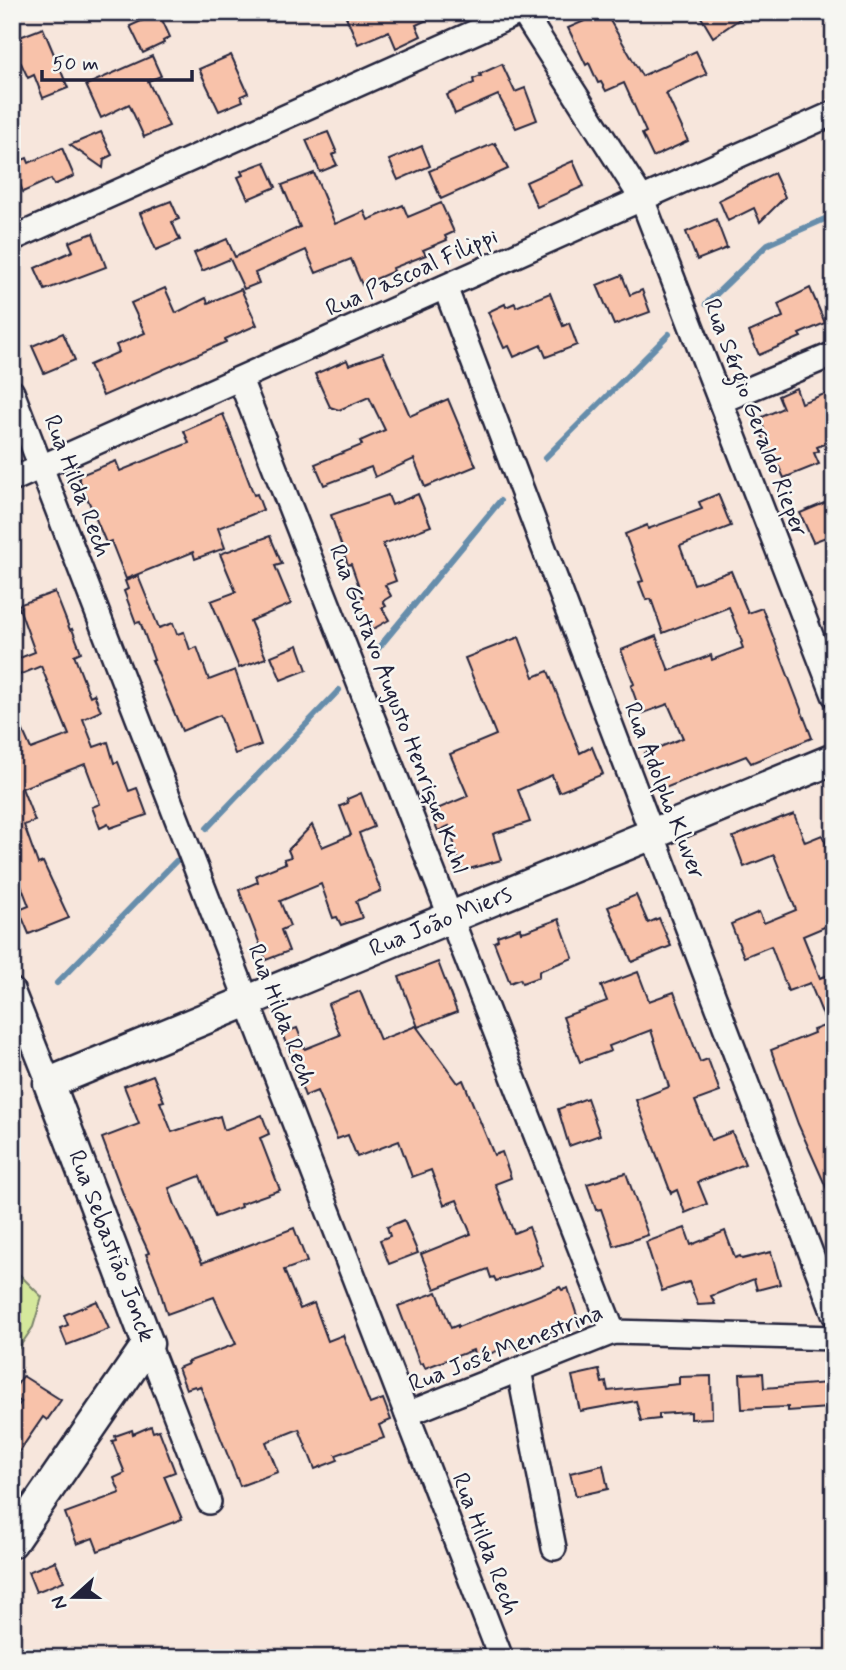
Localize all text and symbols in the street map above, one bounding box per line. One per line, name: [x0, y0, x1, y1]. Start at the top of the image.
scale bar: [42, 38, 192, 82]
text: 50 m: [52, 50, 99, 78]
street label: Rua Pascoal Filippi: [321, 221, 503, 325]
street label: Rua Sérgio Geraldo Rieper: [692, 294, 815, 543]
street label: Rua Hilda Rech: [36, 411, 118, 561]
street label: Rua Gustavo Augusto Henrique Kuhl: [321, 540, 475, 878]
street label: Rua Adolpho Kluver: [616, 698, 712, 884]
street label: Rua João Miers: [365, 878, 517, 965]
street label: Rua Hilda Rech: [240, 940, 322, 1090]
street label: Rua Sebastião Jonck: [60, 1146, 162, 1346]
street label: Rua José Menestrina: [404, 1298, 608, 1400]
street label: Rua Hilda Rech: [444, 1469, 526, 1619]
north arrow: [38, 1562, 108, 1632]
text: N: [46, 1592, 73, 1613]

